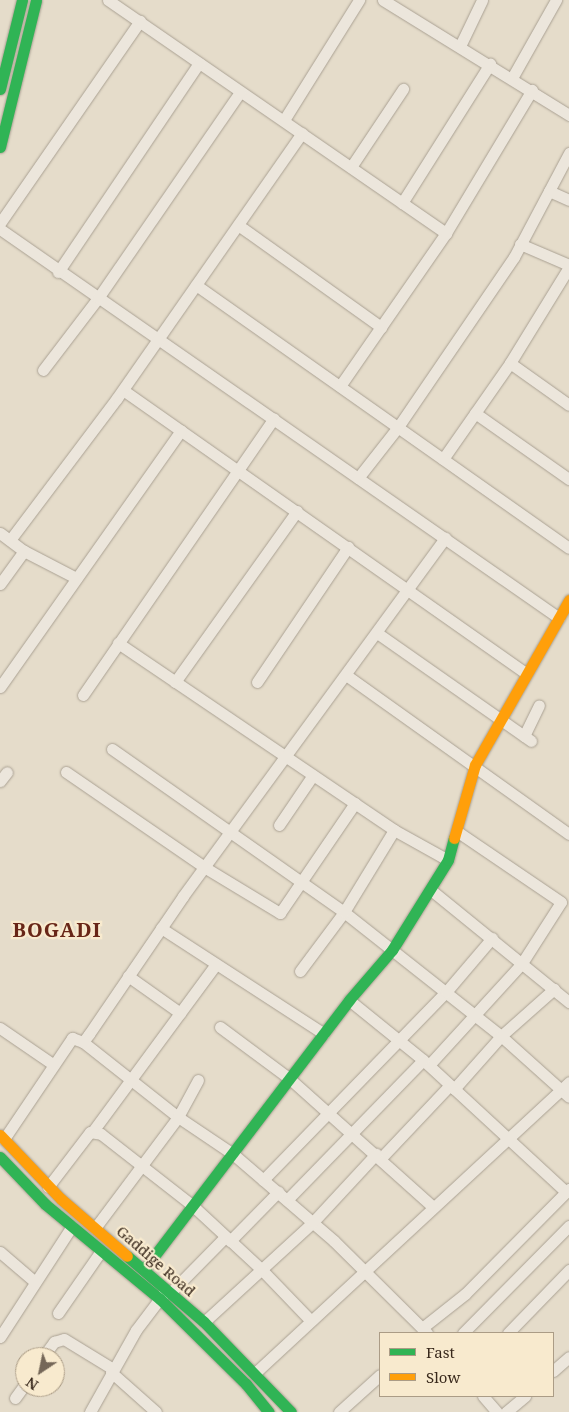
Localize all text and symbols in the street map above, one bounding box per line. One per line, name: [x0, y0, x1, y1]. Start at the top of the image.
district label: BOGADI: [12, 917, 102, 941]
street label: Gaddige Road: [113, 1222, 199, 1300]
legend: [379, 1332, 554, 1397]
text: Fast: [426, 1342, 455, 1362]
north arrow: [15, 1347, 65, 1397]
text: Slow: [426, 1367, 460, 1387]
text: N: [22, 1373, 42, 1395]

